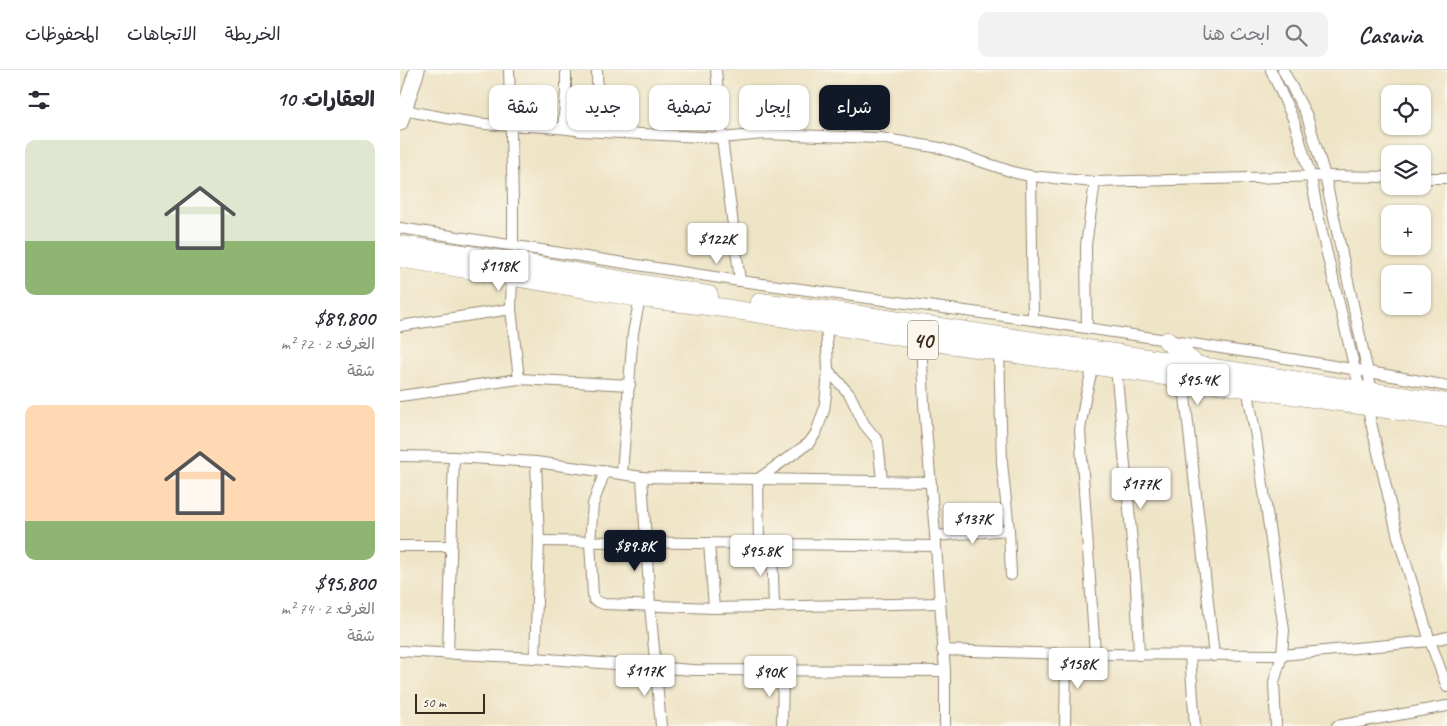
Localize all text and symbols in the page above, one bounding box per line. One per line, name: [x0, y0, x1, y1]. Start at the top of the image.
search box: [978, 12, 1328, 57]
text: Casavia: [1358, 20, 1422, 50]
icon: search: [1282, 21, 1310, 49]
text: ابحث هنا: [1202, 22, 1270, 46]
text: المحفوظات: [25, 23, 99, 45]
text: الاتجاهات: [127, 23, 197, 45]
text: الخريطة: [225, 23, 281, 45]
chip: شقة: [489, 85, 557, 130]
chip: جديد: [567, 85, 639, 130]
chip: تصفية: [649, 85, 729, 130]
chip: إيجار: [739, 85, 809, 130]
chip: شراء: [819, 85, 890, 130]
map controls: [1381, 85, 1431, 315]
button: locate: [1381, 85, 1431, 135]
icon: filters: [25, 86, 53, 114]
text: العقارات: 10: [277, 86, 375, 112]
button: layers: [1381, 145, 1431, 195]
icon: home: [155, 173, 245, 263]
button: +: [1381, 205, 1431, 255]
pin: $122K: [682, 222, 752, 265]
text: $122K: [699, 229, 735, 249]
pin: $118K: [464, 250, 534, 292]
text: $118K: [481, 256, 517, 276]
button: −: [1381, 265, 1431, 315]
text: $89,800: [314, 305, 375, 331]
road number: 40: [908, 320, 938, 360]
text: الغرف: 2 · 72 m²: [281, 334, 375, 354]
text: شقة: [347, 361, 375, 381]
pin: $95.4K: [1157, 364, 1239, 406]
text: $95.4K: [1178, 370, 1218, 390]
icon: home: [155, 438, 245, 528]
pin: $177K: [1106, 468, 1176, 510]
text: $177K: [1123, 474, 1159, 494]
pin: $137K: [938, 502, 1008, 545]
text: $137K: [955, 509, 991, 529]
pin: $89.8K: [594, 530, 676, 572]
pin: $95.8K: [720, 534, 802, 577]
text: $89.8K: [615, 536, 655, 556]
text: $95.8K: [741, 541, 781, 561]
text: $95,800: [315, 570, 375, 596]
text: الغرف: 2 · 74 m²: [281, 599, 375, 619]
text: شقة: [347, 626, 375, 646]
pin: $158K: [1043, 648, 1113, 690]
pin: $117K: [610, 654, 680, 697]
text: $158K: [1060, 654, 1096, 674]
pin: $90K: [740, 656, 800, 698]
text: $117K: [627, 661, 663, 681]
text: $90K: [755, 662, 785, 682]
scale bar: [415, 691, 485, 714]
text: 50 m: [422, 694, 446, 711]

